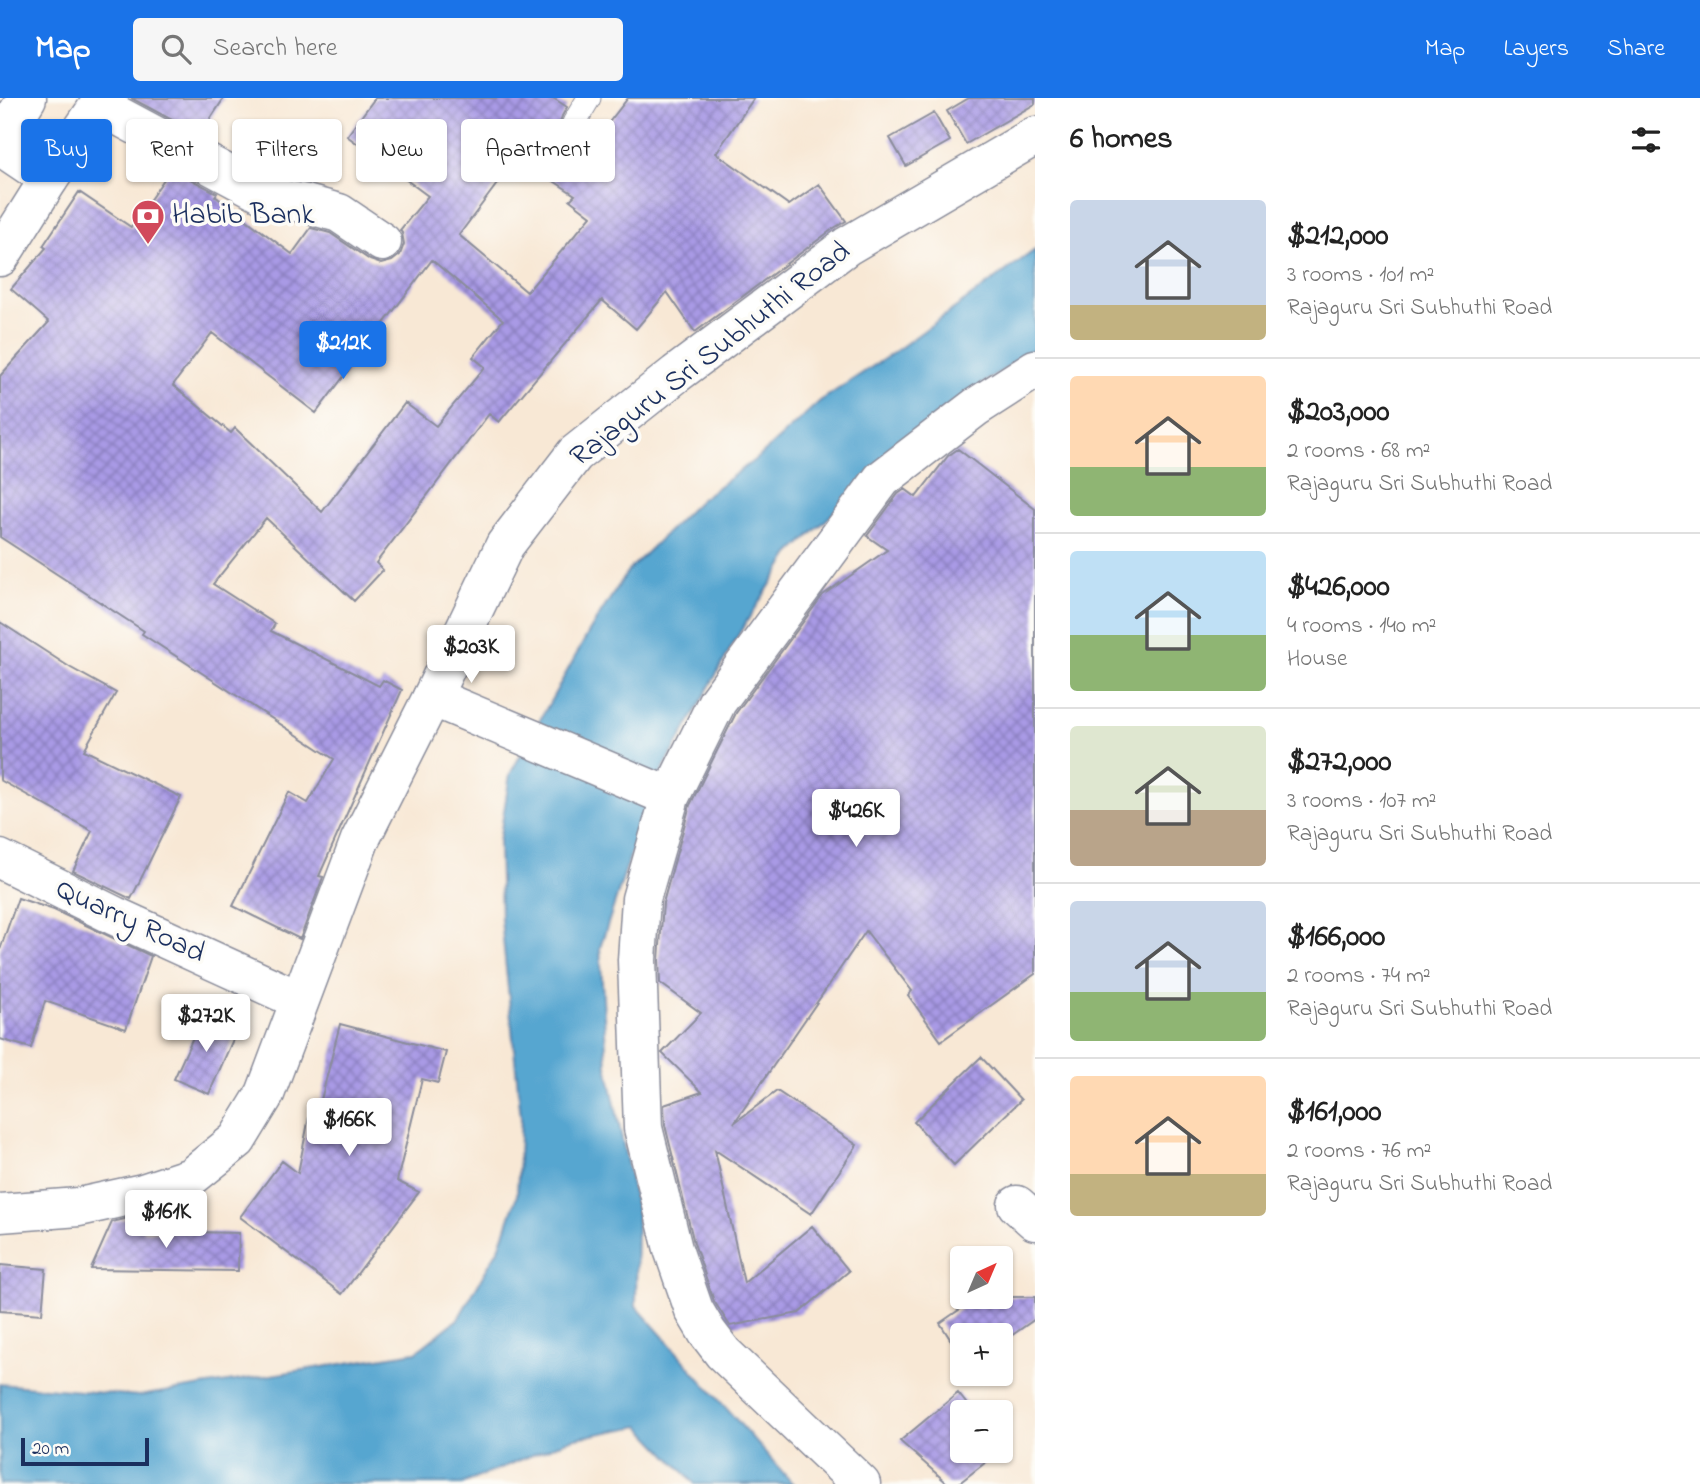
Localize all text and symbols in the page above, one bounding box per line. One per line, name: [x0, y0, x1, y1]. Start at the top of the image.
search box: [133, 18, 623, 81]
text: Map: [35, 25, 91, 73]
icon: search: [157, 30, 195, 68]
text: Search here: [213, 30, 337, 68]
text: Map: [1425, 32, 1465, 67]
text: Layers: [1503, 32, 1569, 67]
text: Share: [1607, 32, 1665, 67]
text: 6 homes: [1070, 118, 1173, 162]
chip: Buy: [21, 119, 112, 182]
chip: Rent: [126, 119, 218, 182]
chip: Filters: [232, 119, 342, 182]
chip: New: [356, 119, 447, 182]
chip: Apartment: [461, 119, 615, 182]
icon: filters: [1627, 121, 1665, 159]
place label: Habib Bank: [172, 194, 315, 238]
bank icon: Habib Bank: [129, 197, 167, 246]
text: $212,000: [1287, 215, 1389, 259]
icon: home: [1126, 228, 1210, 312]
street label: Rajaguru Sri Subhuthi Road: [561, 231, 861, 479]
text: 3 rooms · 101 m²: [1287, 259, 1434, 292]
text: Rajaguru Sri Subhuthi Road: [1287, 292, 1552, 325]
pin: $212K: [294, 322, 392, 381]
text: $212K: [315, 327, 371, 360]
text: $203,000: [1287, 391, 1389, 435]
icon: home: [1126, 404, 1210, 488]
text: 2 rooms · 68 m²: [1287, 435, 1430, 468]
text: Rajaguru Sri Subhuthi Road: [1287, 468, 1552, 501]
text: $426,000: [1287, 566, 1390, 610]
icon: home: [1126, 579, 1210, 663]
text: 4 rooms · 140 m²: [1287, 610, 1436, 643]
pin: $203K: [422, 626, 520, 685]
text: $203K: [443, 631, 499, 664]
text: House: [1287, 643, 1347, 676]
text: $272,000: [1287, 741, 1391, 785]
icon: home: [1126, 754, 1210, 838]
text: 3 rooms · 107 m²: [1287, 785, 1436, 818]
pin: $426K: [807, 790, 905, 849]
text: $426K: [828, 795, 884, 828]
text: Rajaguru Sri Subhuthi Road: [1287, 818, 1552, 851]
street label: Quarry Road: [48, 868, 212, 976]
text: $166,000: [1287, 916, 1385, 960]
icon: home: [1126, 929, 1210, 1013]
text: 2 rooms · 74 m²: [1287, 960, 1431, 993]
text: Rajaguru Sri Subhuthi Road: [1287, 993, 1552, 1026]
pin: $272K: [157, 995, 255, 1054]
text: $272K: [177, 1000, 235, 1033]
text: $161,000: [1287, 1091, 1381, 1135]
pin: $166K: [300, 1098, 398, 1158]
text: $166K: [323, 1104, 375, 1137]
icon: home: [1126, 1104, 1210, 1188]
text: 2 rooms · 76 m²: [1287, 1135, 1431, 1168]
text: Rajaguru Sri Subhuthi Road: [1287, 1168, 1552, 1201]
pin: $161K: [117, 1190, 215, 1250]
text: $161K: [141, 1196, 191, 1229]
north arrow: [950, 1246, 1013, 1309]
map controls: [950, 1246, 1013, 1463]
button: +: [950, 1323, 1013, 1386]
button: −: [950, 1400, 1013, 1463]
scale bar: [21, 1435, 149, 1467]
text: 20 m: [32, 1436, 69, 1463]

